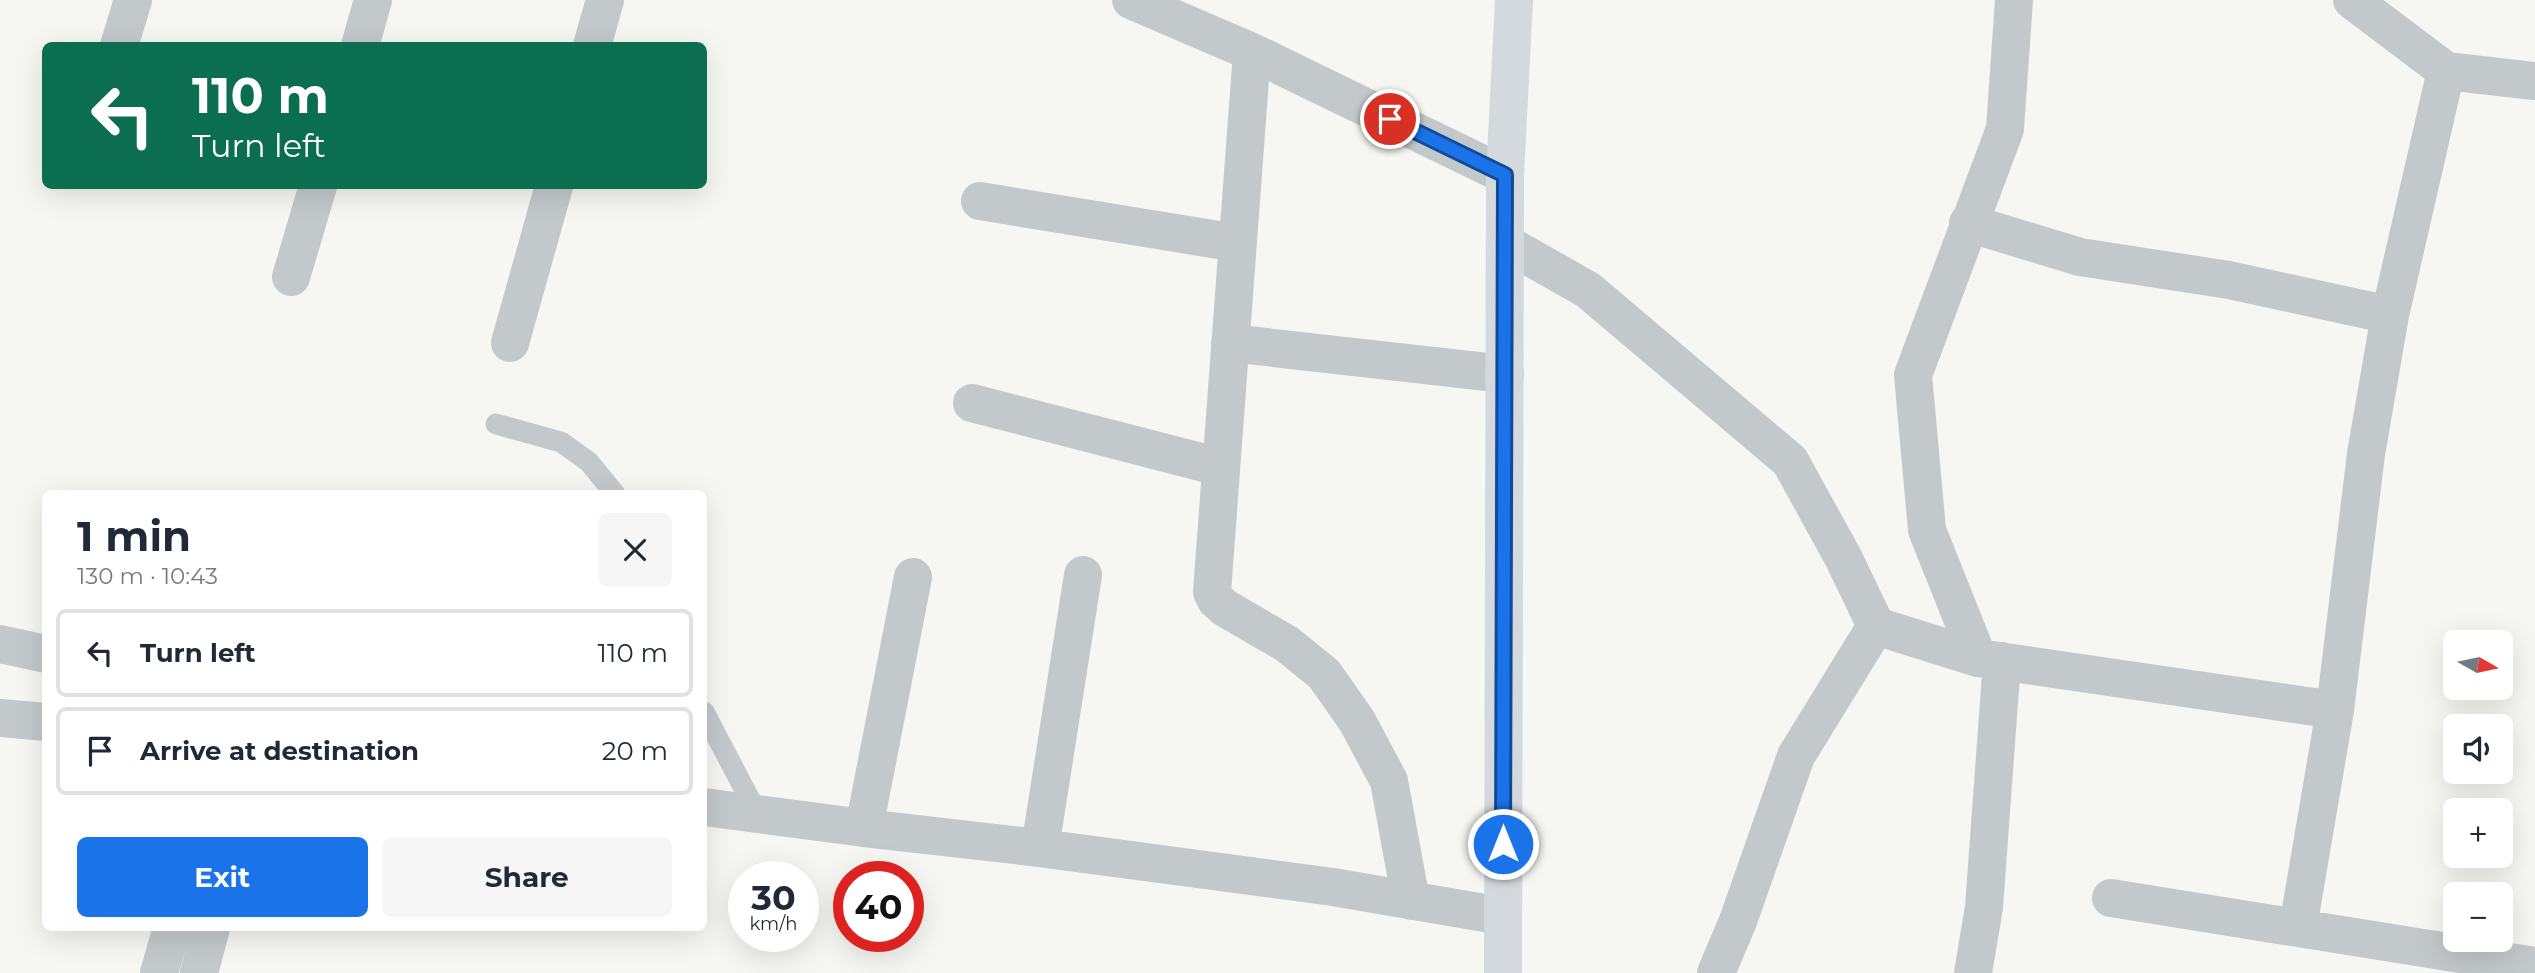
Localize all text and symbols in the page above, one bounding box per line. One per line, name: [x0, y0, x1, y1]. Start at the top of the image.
text: 110 m: [192, 66, 329, 125]
icon: left: [77, 70, 168, 161]
pin: [1360, 89, 1420, 149]
icon: arrive: [1371, 100, 1409, 138]
text: Turn left: [192, 126, 326, 165]
text: 1 min: [77, 510, 191, 562]
button: close: [598, 513, 672, 587]
text: 130 m · 10:43: [77, 562, 218, 590]
north arrow: [2443, 630, 2513, 700]
map controls: [2443, 630, 2513, 952]
icon: left: [81, 634, 119, 672]
text: Turn left: [140, 637, 256, 669]
text: 110 m: [598, 637, 668, 669]
button: sound: [2443, 714, 2513, 784]
icon: arrive: [81, 732, 119, 770]
text: Arrive at destination: [140, 735, 419, 767]
text: 20 m: [602, 735, 668, 767]
button: +: [2443, 798, 2513, 868]
position arrow: [1466, 807, 1540, 881]
button: Exit: [77, 837, 368, 917]
button: Share: [382, 837, 672, 917]
speed limit sign: 40: [833, 861, 924, 952]
text: 30: [751, 876, 796, 919]
button: −: [2443, 882, 2513, 952]
text: km/h: [749, 913, 798, 935]

